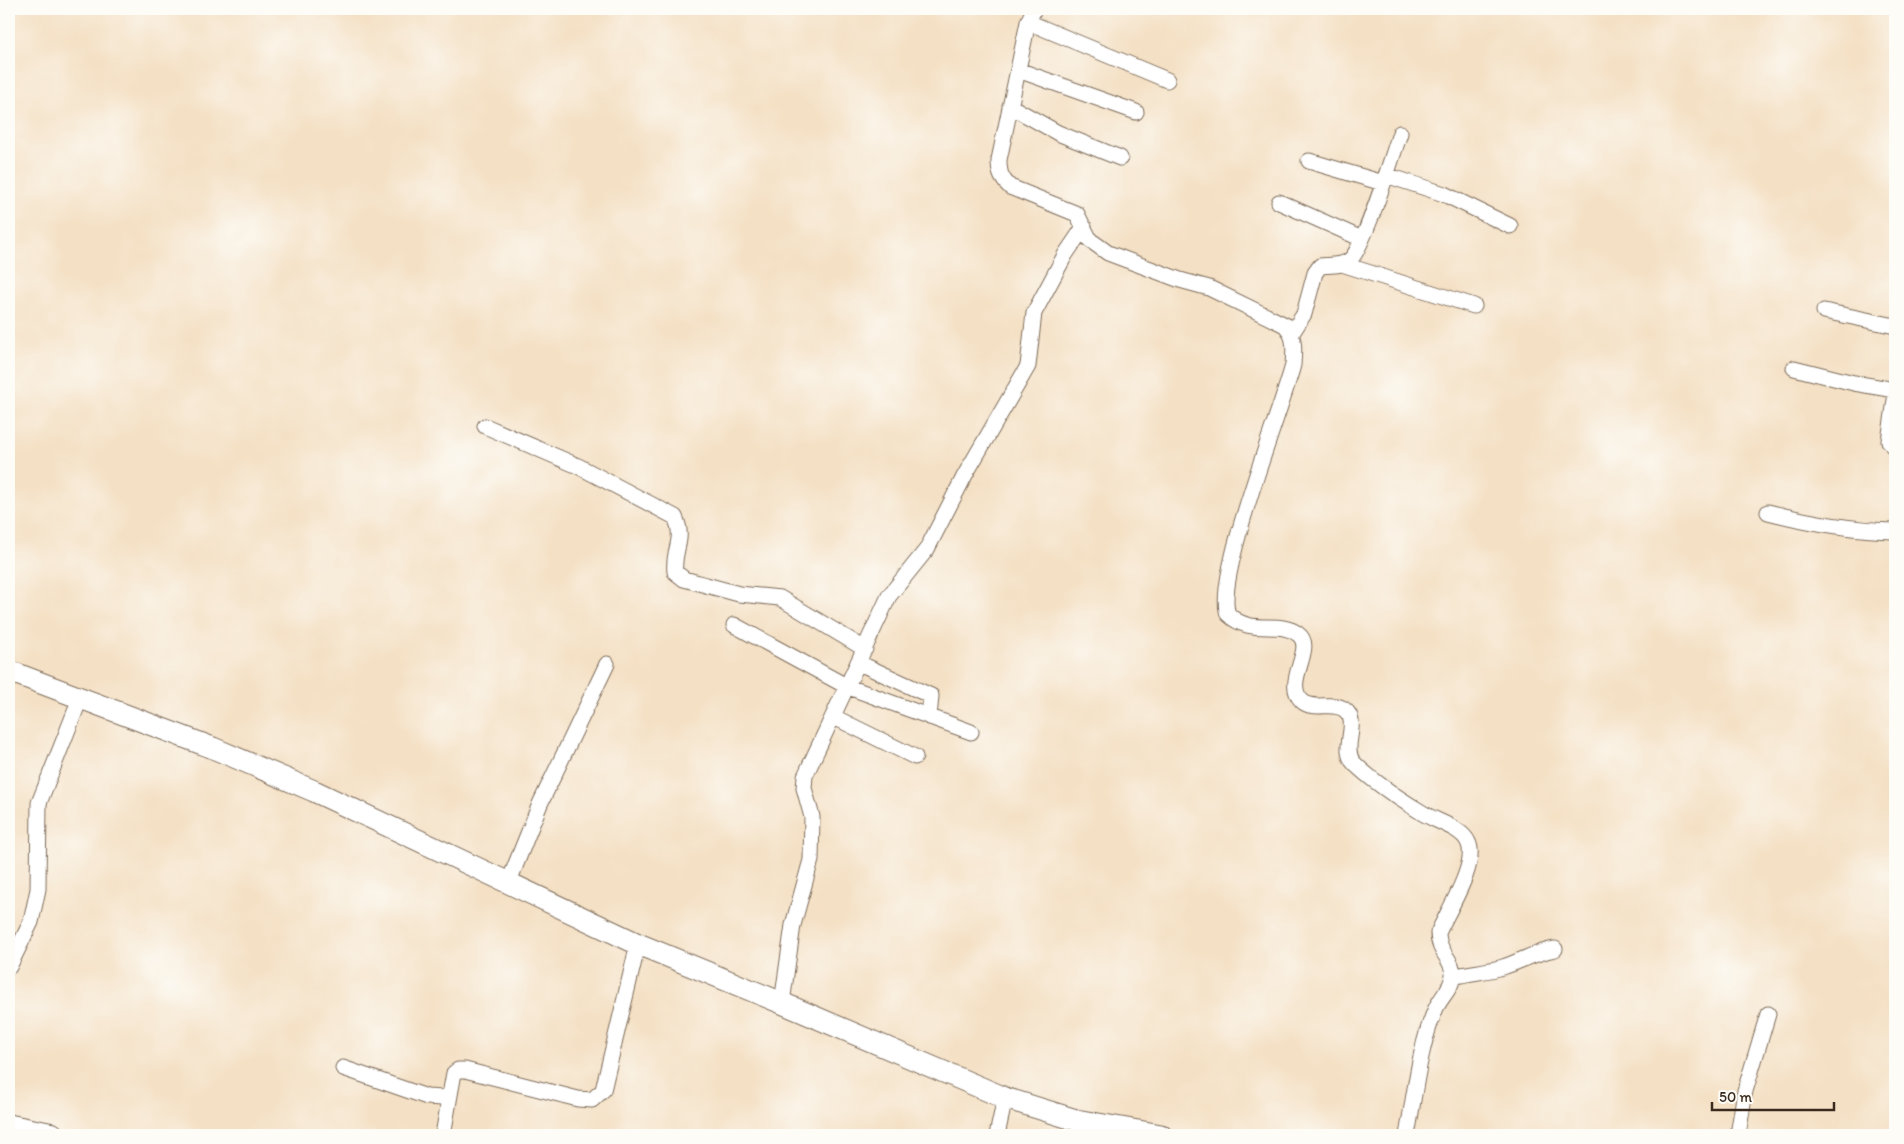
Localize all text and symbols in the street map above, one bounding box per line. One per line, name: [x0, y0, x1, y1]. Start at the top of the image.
scale bar: [1712, 1079, 1834, 1111]
text: 50 m: [1719, 1088, 1752, 1106]

